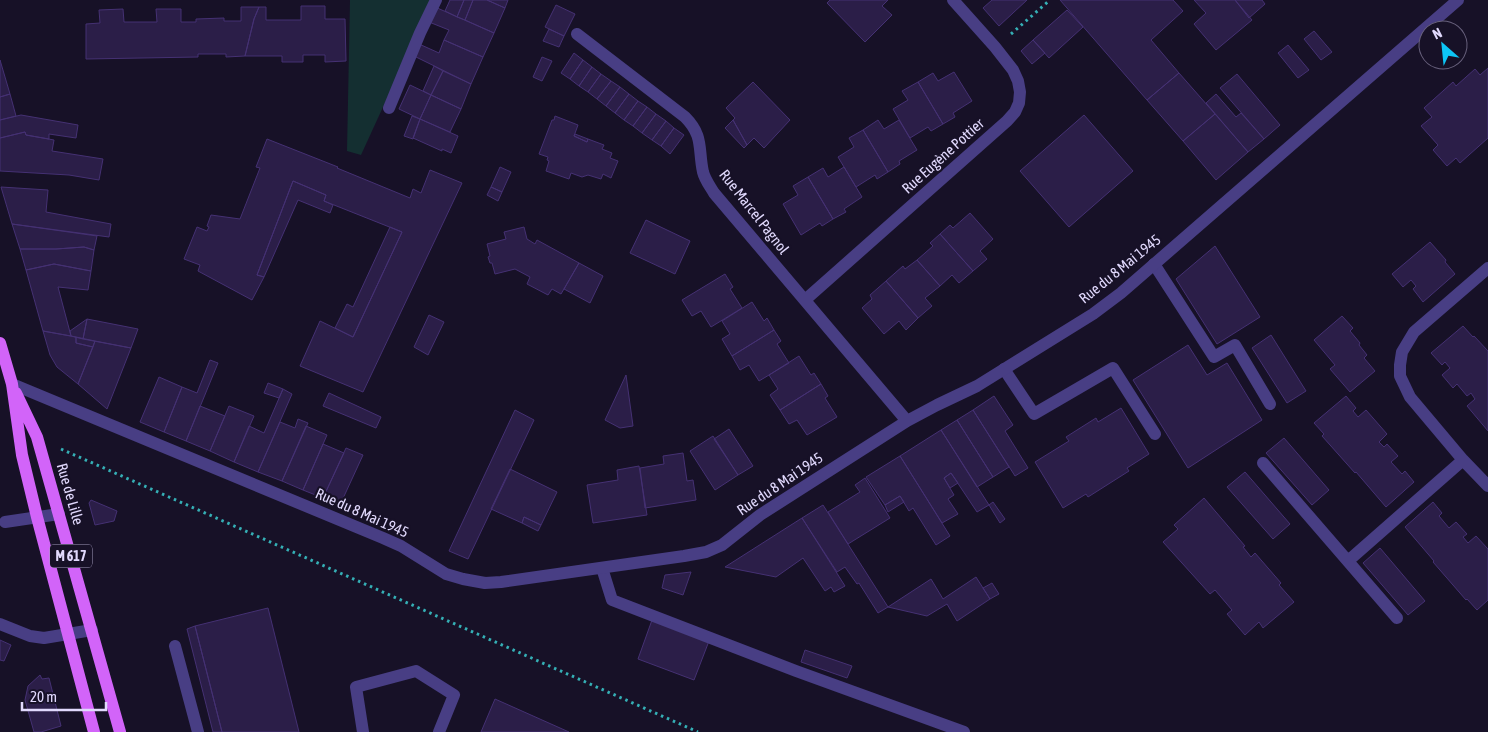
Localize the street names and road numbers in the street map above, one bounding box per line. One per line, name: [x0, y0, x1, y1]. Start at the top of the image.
street label: Rue Eugène Pottier: [898, 114, 987, 197]
street label: Rue Marcel Pagnol: [716, 166, 793, 257]
street label: Rue du 8 Mai 1945: [1076, 231, 1164, 307]
street label: Rue du 8 Mai 1945: [734, 449, 826, 519]
street label: Rue de Lille: [54, 461, 87, 527]
street label: Rue du 8 Mai 1945: [313, 484, 411, 541]
road number: M 617: [50, 544, 92, 568]

